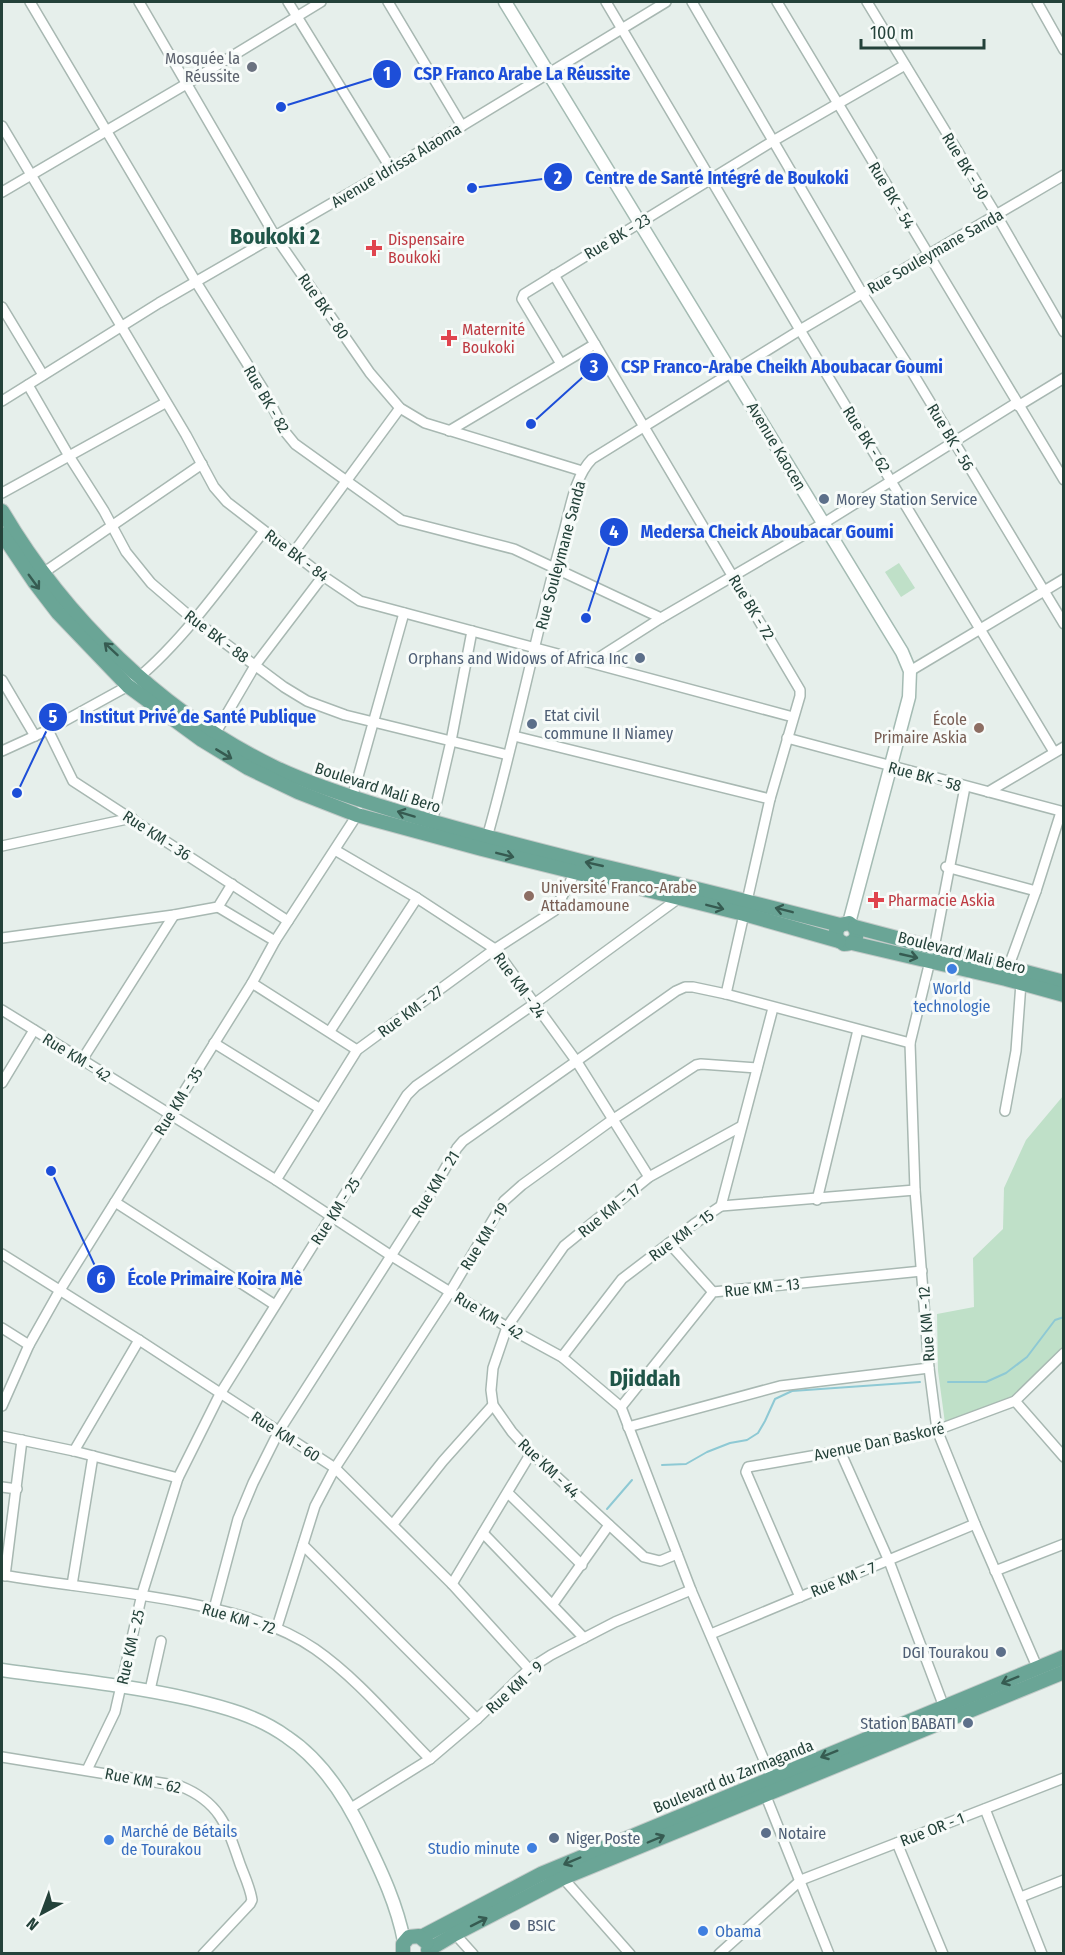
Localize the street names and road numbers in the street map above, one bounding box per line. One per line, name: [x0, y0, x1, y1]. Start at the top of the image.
street label: Avenue Idrissa Alaoma: [328, 119, 465, 212]
street label: Rue BK - 50: [938, 129, 993, 203]
street label: Rue BK - 54: [864, 158, 919, 232]
street label: Rue Souleymane Sanda: [864, 205, 1007, 298]
street label: Rue BK - 23: [581, 209, 654, 264]
street label: Rue BK - 80: [294, 270, 353, 343]
street label: Rue BK - 82: [240, 362, 293, 436]
street label: Avenue Kaocen: [743, 399, 810, 494]
street label: Rue BK - 56: [923, 400, 978, 474]
street label: Rue BK - 62: [839, 403, 894, 476]
street label: Rue Souleymane Sanda: [531, 478, 590, 632]
street label: Rue BK - 84: [261, 525, 333, 586]
street label: Rue BK - 72: [725, 571, 778, 643]
street label: Rue BK - 88: [181, 606, 253, 667]
street label: Boulevard Mali Bero: [313, 758, 443, 817]
street label: Rue BK - 58: [886, 758, 963, 795]
street label: Rue KM - 36: [119, 806, 194, 864]
street label: Boulevard Mali Bero: [896, 927, 1028, 978]
street label: Rue KM - 24: [489, 949, 550, 1022]
street label: Rue KM - 27: [374, 981, 447, 1041]
street label: Rue KM - 42: [39, 1029, 114, 1086]
street label: Rue KM - 35: [150, 1064, 207, 1139]
street label: Rue KM - 21: [408, 1147, 463, 1221]
street label: Rue KM - 25: [307, 1174, 364, 1248]
street label: Rue KM - 17: [574, 1179, 645, 1241]
street label: Rue KM - 19: [456, 1199, 513, 1274]
street label: Rue KM - 15: [645, 1205, 717, 1265]
street label: Rue KM - 13: [724, 1274, 801, 1301]
street label: Rue KM - 12: [914, 1286, 939, 1362]
street label: Rue KM - 42: [451, 1288, 526, 1343]
street label: Rue KM - 60: [248, 1407, 324, 1466]
street label: Avenue Dan Baskoré: [812, 1418, 946, 1465]
street label: Rue KM - 44: [514, 1435, 583, 1502]
street label: Rue KM - 7: [808, 1558, 879, 1601]
street label: Rue KM - 72: [200, 1599, 278, 1638]
street label: Rue KM - 25: [113, 1608, 148, 1686]
street label: Rue KM - 9: [482, 1657, 547, 1718]
street label: Boulevard du Zarmaganda: [650, 1736, 816, 1817]
street label: Rue KM - 62: [103, 1764, 182, 1797]
street label: Rue OR - 1: [897, 1809, 967, 1850]

